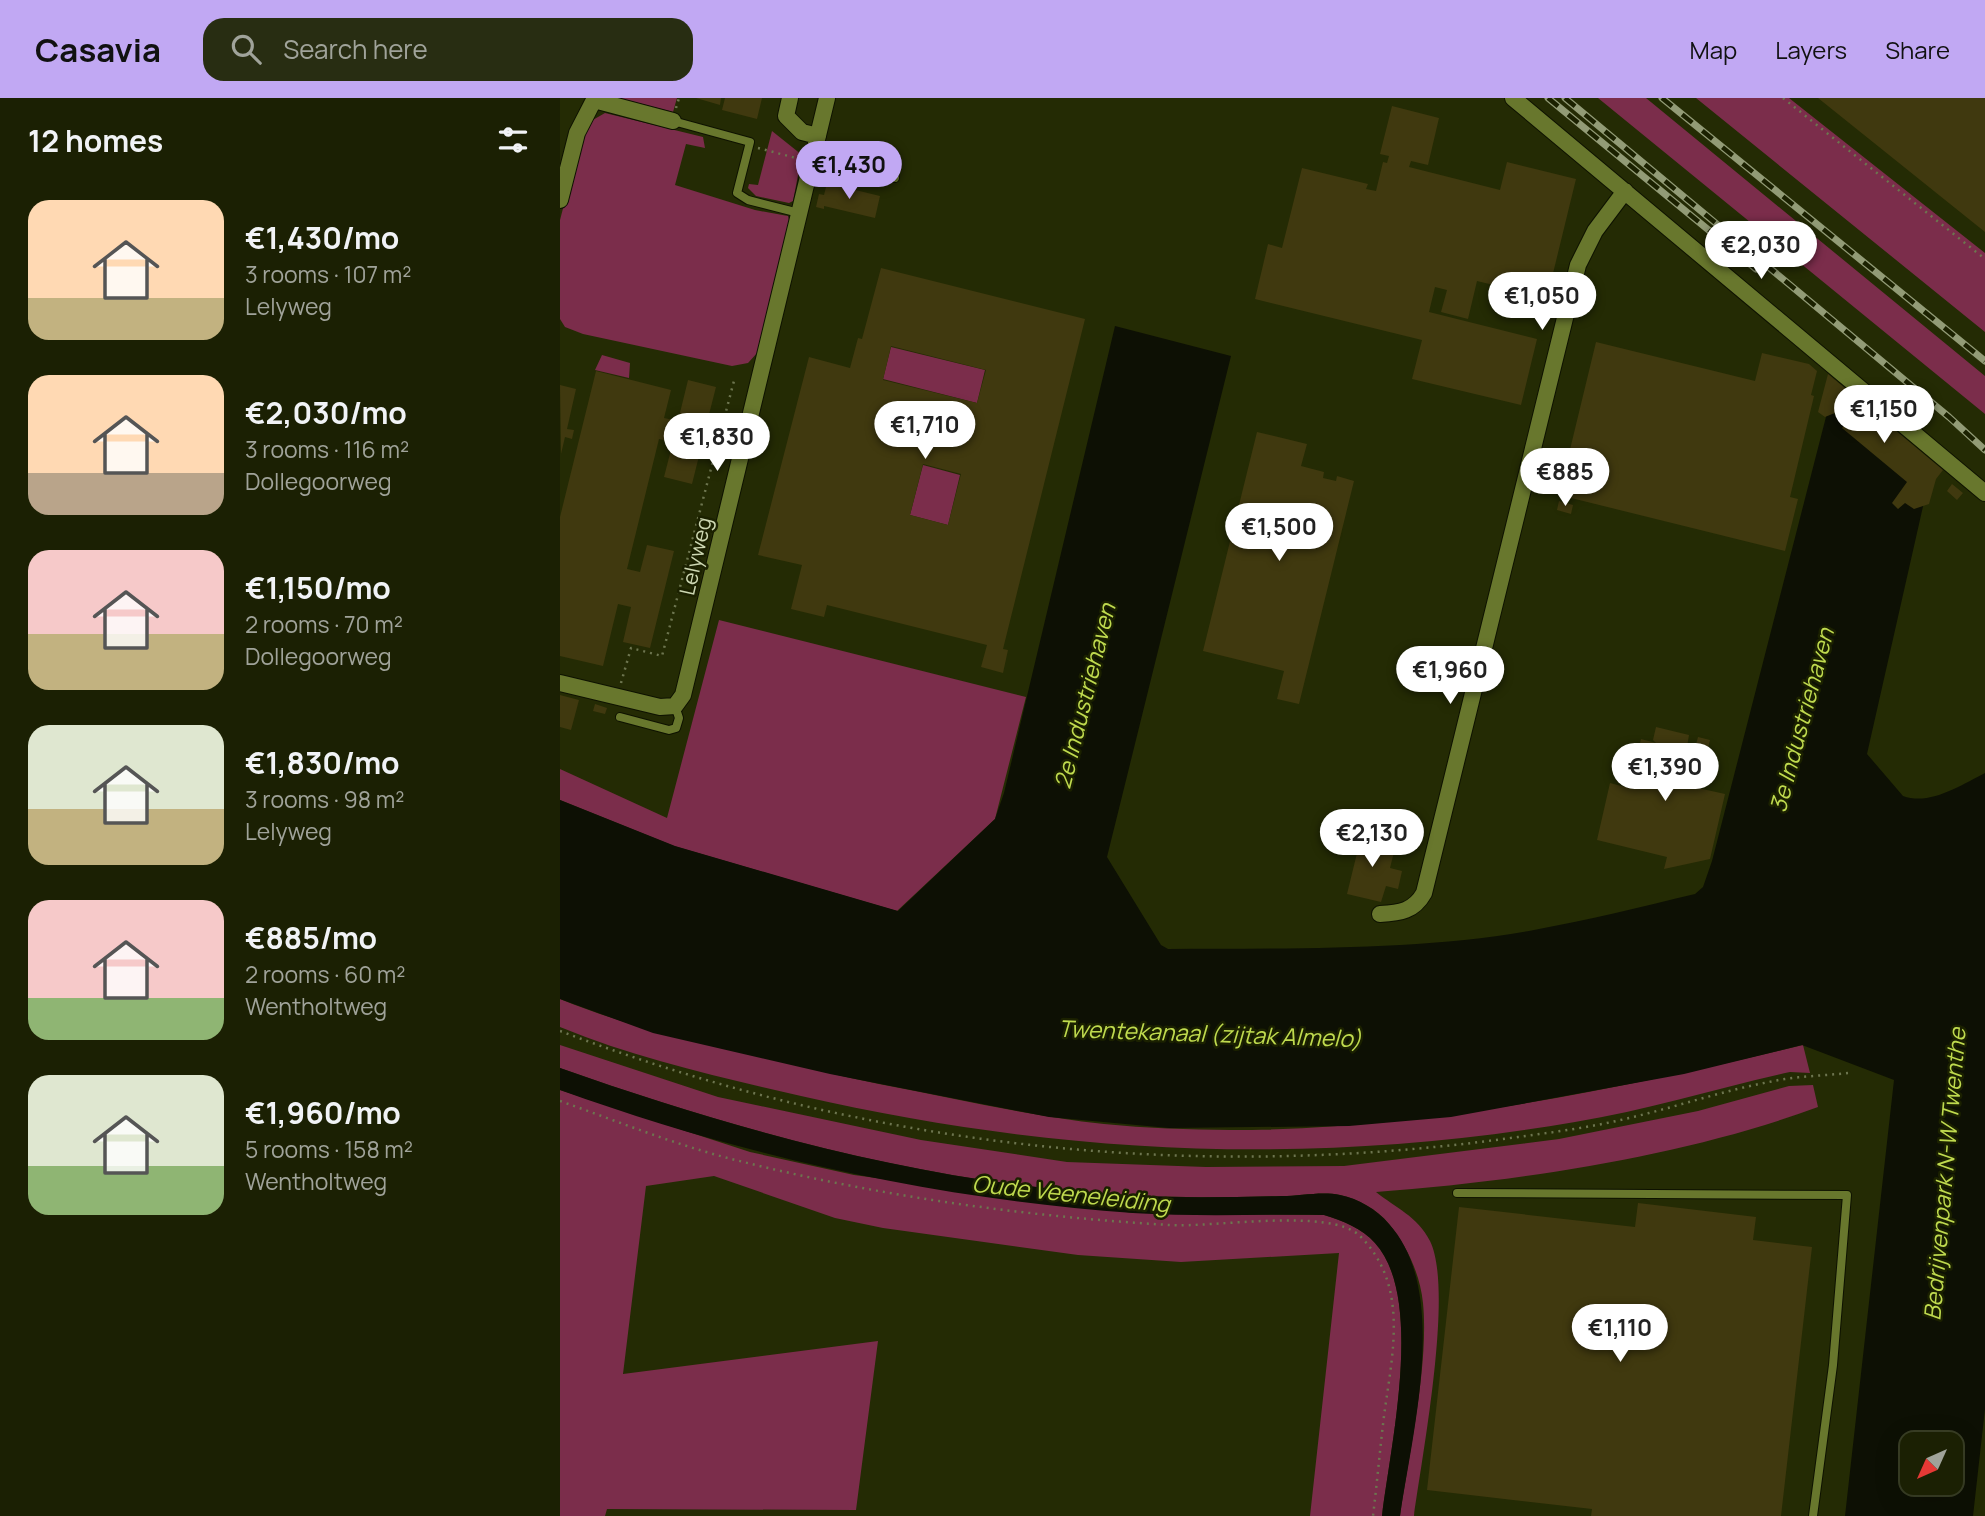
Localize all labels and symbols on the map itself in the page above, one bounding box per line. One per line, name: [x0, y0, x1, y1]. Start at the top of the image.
pin: €1,430: [792, 141, 906, 201]
pin: €2,030: [1704, 222, 1818, 281]
pin: €1,050: [1485, 272, 1599, 332]
pin: €1,150: [1827, 386, 1941, 445]
pin: €1,710: [868, 402, 982, 461]
pin: €1,830: [660, 414, 774, 473]
pin: €885: [1524, 448, 1606, 508]
pin: €1,500: [1222, 504, 1336, 563]
street label: Lelyweg: [672, 514, 718, 598]
water label: 2e Industriehaven: [1046, 599, 1123, 792]
water label: 3e Industriehaven: [1761, 623, 1841, 816]
pin: €1,960: [1393, 646, 1507, 706]
pin: €1,390: [1608, 744, 1722, 803]
pin: €2,130: [1315, 810, 1429, 869]
water label: Twentekanaal (zijtak Almelo): [1058, 1012, 1362, 1054]
water label: Bedrijvenpark N-W Twenthe: [1915, 1025, 1973, 1322]
water label: Oude Veeneleiding: [971, 1167, 1174, 1220]
pin: €1,110: [1563, 1304, 1677, 1364]
north arrow: [1900, 1432, 1964, 1494]

